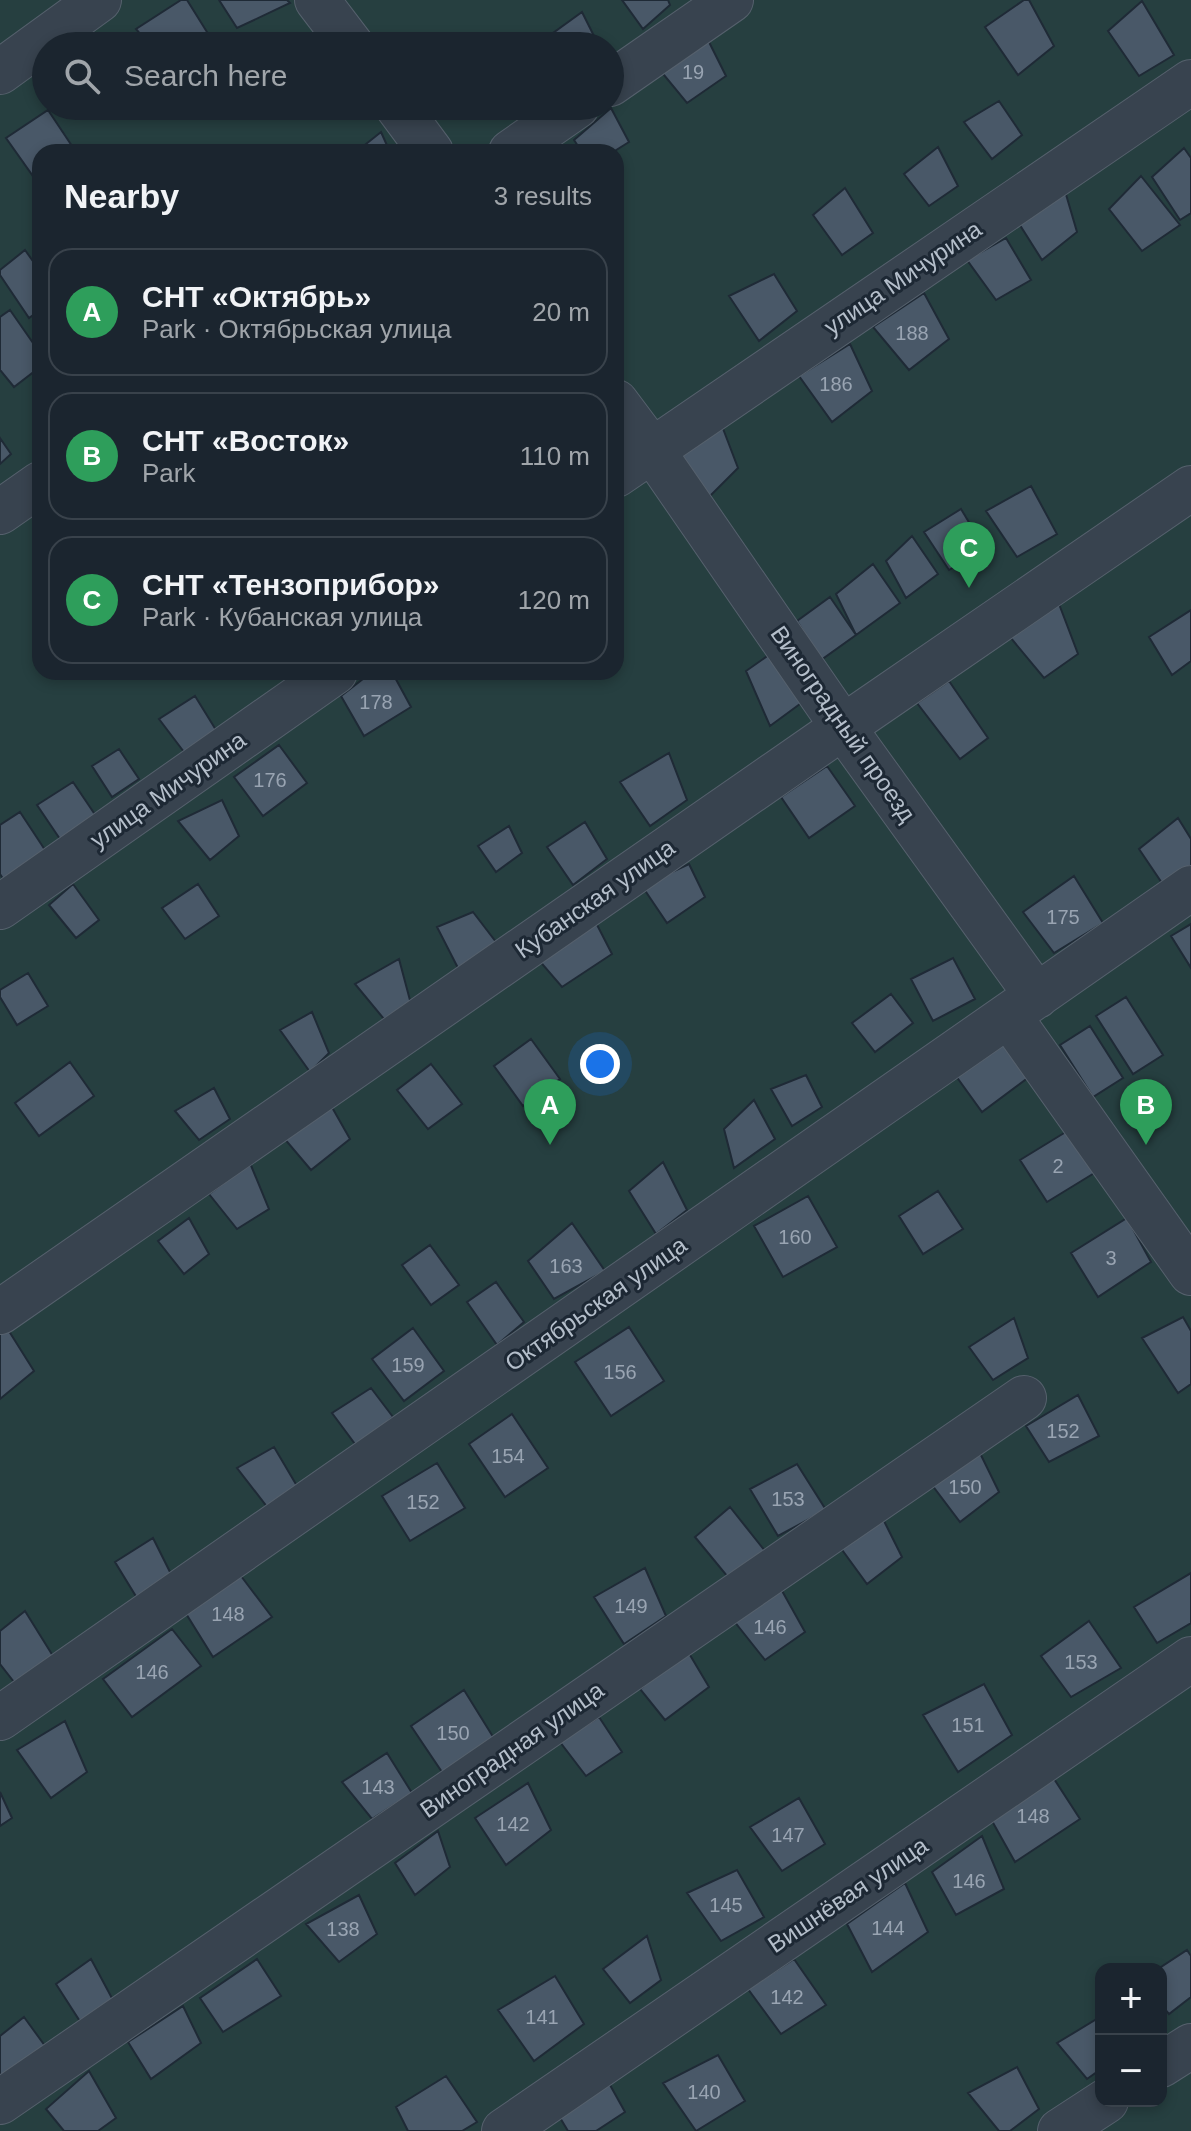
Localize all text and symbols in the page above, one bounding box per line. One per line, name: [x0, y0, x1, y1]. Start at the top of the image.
search box: [32, 32, 624, 120]
icon: search: [60, 54, 104, 98]
text: Search here: [124, 59, 287, 92]
house number: 19: [682, 61, 704, 83]
text: Nearby: [64, 177, 179, 215]
text: 3 results: [494, 181, 592, 211]
street label: улица Мичурина: [819, 215, 987, 340]
text: СНТ «Октябрь»: [142, 280, 371, 313]
text: A: [83, 297, 101, 327]
text: 20 m: [532, 297, 590, 327]
text: Park · Октябрьская улица: [142, 314, 452, 344]
house number: 188: [895, 322, 929, 344]
house number: 186: [819, 373, 853, 395]
text: СНТ «Восток»: [142, 424, 349, 457]
text: B: [83, 441, 101, 471]
text: 110 m: [520, 441, 590, 471]
text: Park: [142, 458, 195, 488]
pin: C: [943, 522, 995, 588]
text: СНТ «Тензоприбор»: [142, 568, 440, 601]
text: C: [83, 585, 101, 615]
text: 120 m: [518, 585, 590, 615]
text: Park · Кубанская улица: [142, 602, 422, 632]
street label: Виноградный проезд: [766, 621, 921, 827]
house number: 178: [359, 691, 393, 713]
street label: улица Мичурина: [85, 725, 251, 853]
house number: 176: [253, 769, 287, 791]
street label: Кубанская улица: [510, 833, 680, 964]
house number: 175: [1046, 906, 1080, 928]
your location: [580, 1044, 620, 1084]
pin: A: [524, 1079, 576, 1145]
pin: B: [1120, 1079, 1172, 1145]
house number: 2: [1052, 1155, 1064, 1177]
house number: 160: [778, 1226, 812, 1248]
street label: Октябрьская улица: [500, 1230, 692, 1376]
house number: 3: [1105, 1247, 1117, 1269]
house number: 163: [549, 1255, 583, 1277]
house number: 159: [391, 1354, 425, 1376]
house number: 156: [603, 1361, 637, 1383]
house number: 152: [1046, 1420, 1080, 1442]
house number: 154: [491, 1445, 525, 1467]
house number: 150: [948, 1476, 982, 1498]
house number: 153: [771, 1488, 805, 1510]
house number: 152: [406, 1491, 440, 1513]
house number: 149: [614, 1595, 648, 1617]
house number: 148: [211, 1603, 245, 1625]
house number: 146: [753, 1616, 787, 1638]
house number: 153: [1064, 1651, 1098, 1673]
house number: 146: [135, 1661, 169, 1683]
street label: Виноградная улица: [415, 1676, 609, 1823]
house number: 151: [951, 1714, 985, 1736]
house number: 150: [436, 1722, 470, 1744]
house number: 143: [361, 1776, 395, 1798]
house number: 148: [1016, 1805, 1050, 1827]
house number: 142: [496, 1813, 530, 1835]
house number: 147: [771, 1824, 805, 1846]
street label: Вишнёвая улица: [763, 1831, 933, 1958]
house number: 146: [952, 1870, 986, 1892]
house number: 145: [709, 1894, 743, 1916]
house number: 144: [871, 1917, 905, 1939]
house number: 138: [326, 1918, 360, 1940]
map controls: [1095, 1963, 1167, 2107]
button: +: [1095, 1963, 1167, 2035]
house number: 142: [770, 1986, 804, 2008]
house number: 141: [525, 2006, 559, 2028]
button: −: [1095, 2035, 1167, 2107]
house number: 140: [687, 2081, 721, 2103]

